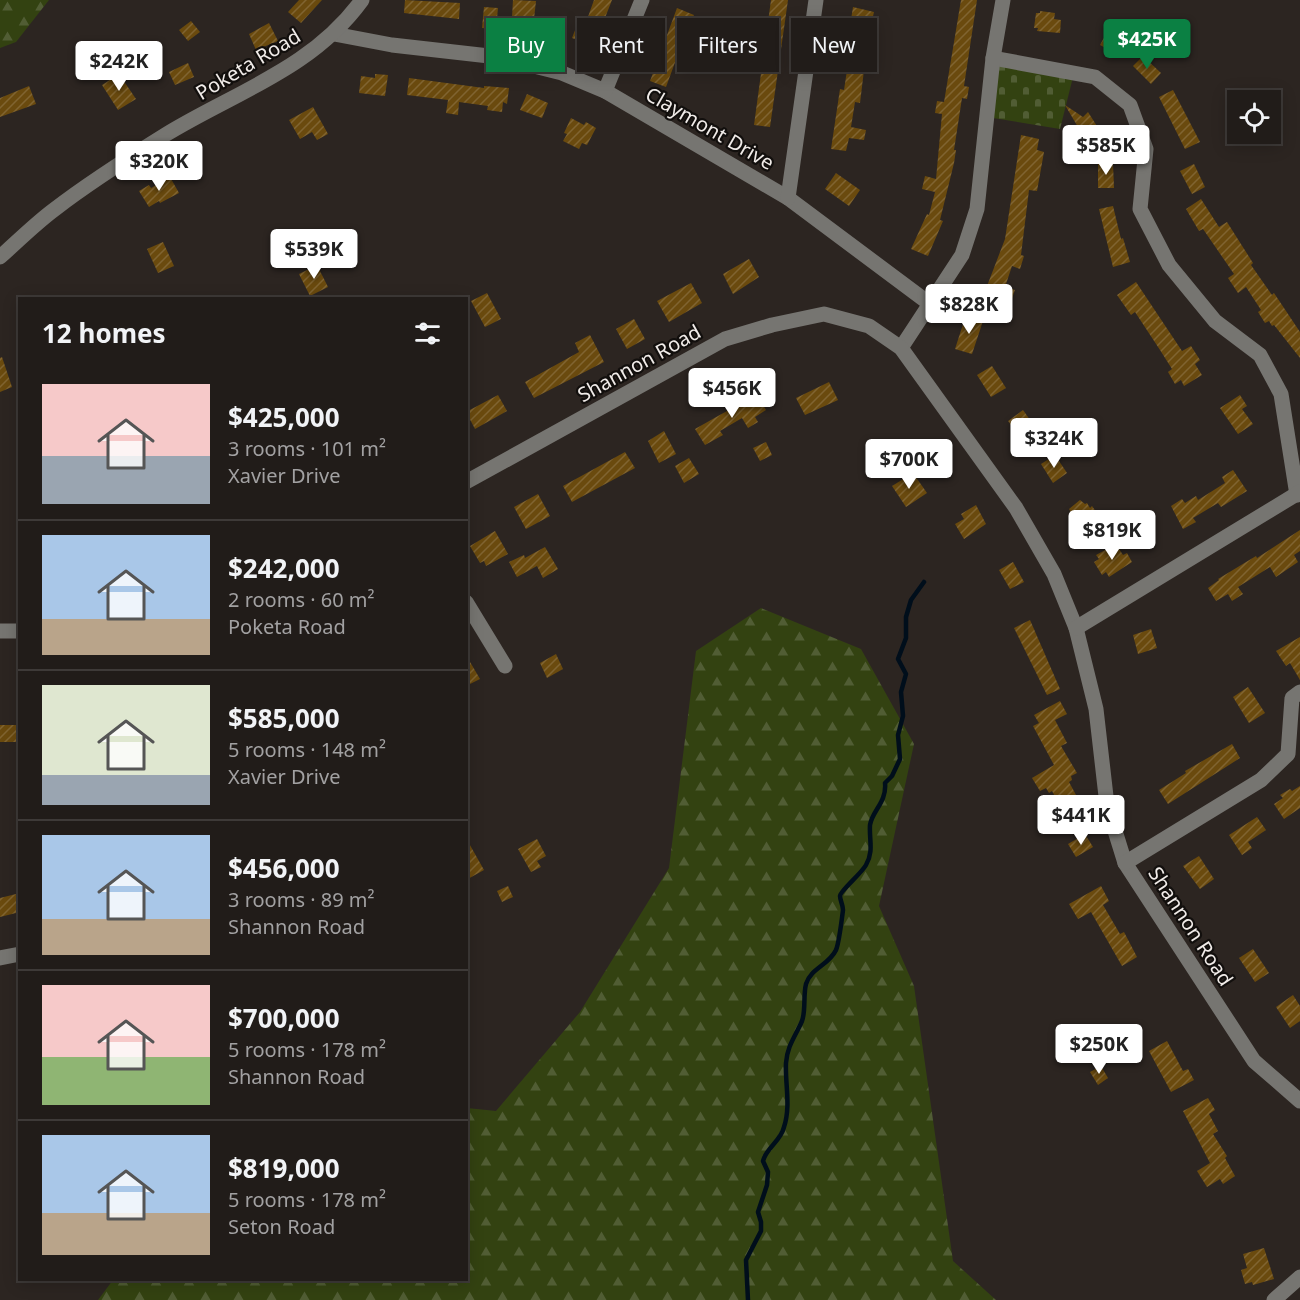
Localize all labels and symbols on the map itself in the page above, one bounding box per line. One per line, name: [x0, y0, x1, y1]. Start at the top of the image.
pin: $425K: [1105, 19, 1189, 70]
street label: Poketa Road: [191, 22, 305, 106]
pin: $242K: [77, 41, 161, 92]
street label: Claymont Drive: [641, 80, 779, 176]
pin: $585K: [1064, 125, 1148, 176]
pin: $320K: [117, 141, 201, 192]
pin: $539K: [272, 229, 356, 280]
pin: $828K: [927, 284, 1011, 335]
street label: Shannon Road: [573, 318, 705, 408]
pin: $456K: [690, 368, 774, 419]
pin: $324K: [1012, 418, 1096, 469]
pin: $700K: [867, 439, 951, 490]
pin: $819K: [1070, 510, 1154, 561]
pin: $441K: [1039, 795, 1123, 846]
street label: Shannon Road: [1142, 861, 1240, 991]
pin: $250K: [1057, 1024, 1141, 1075]

